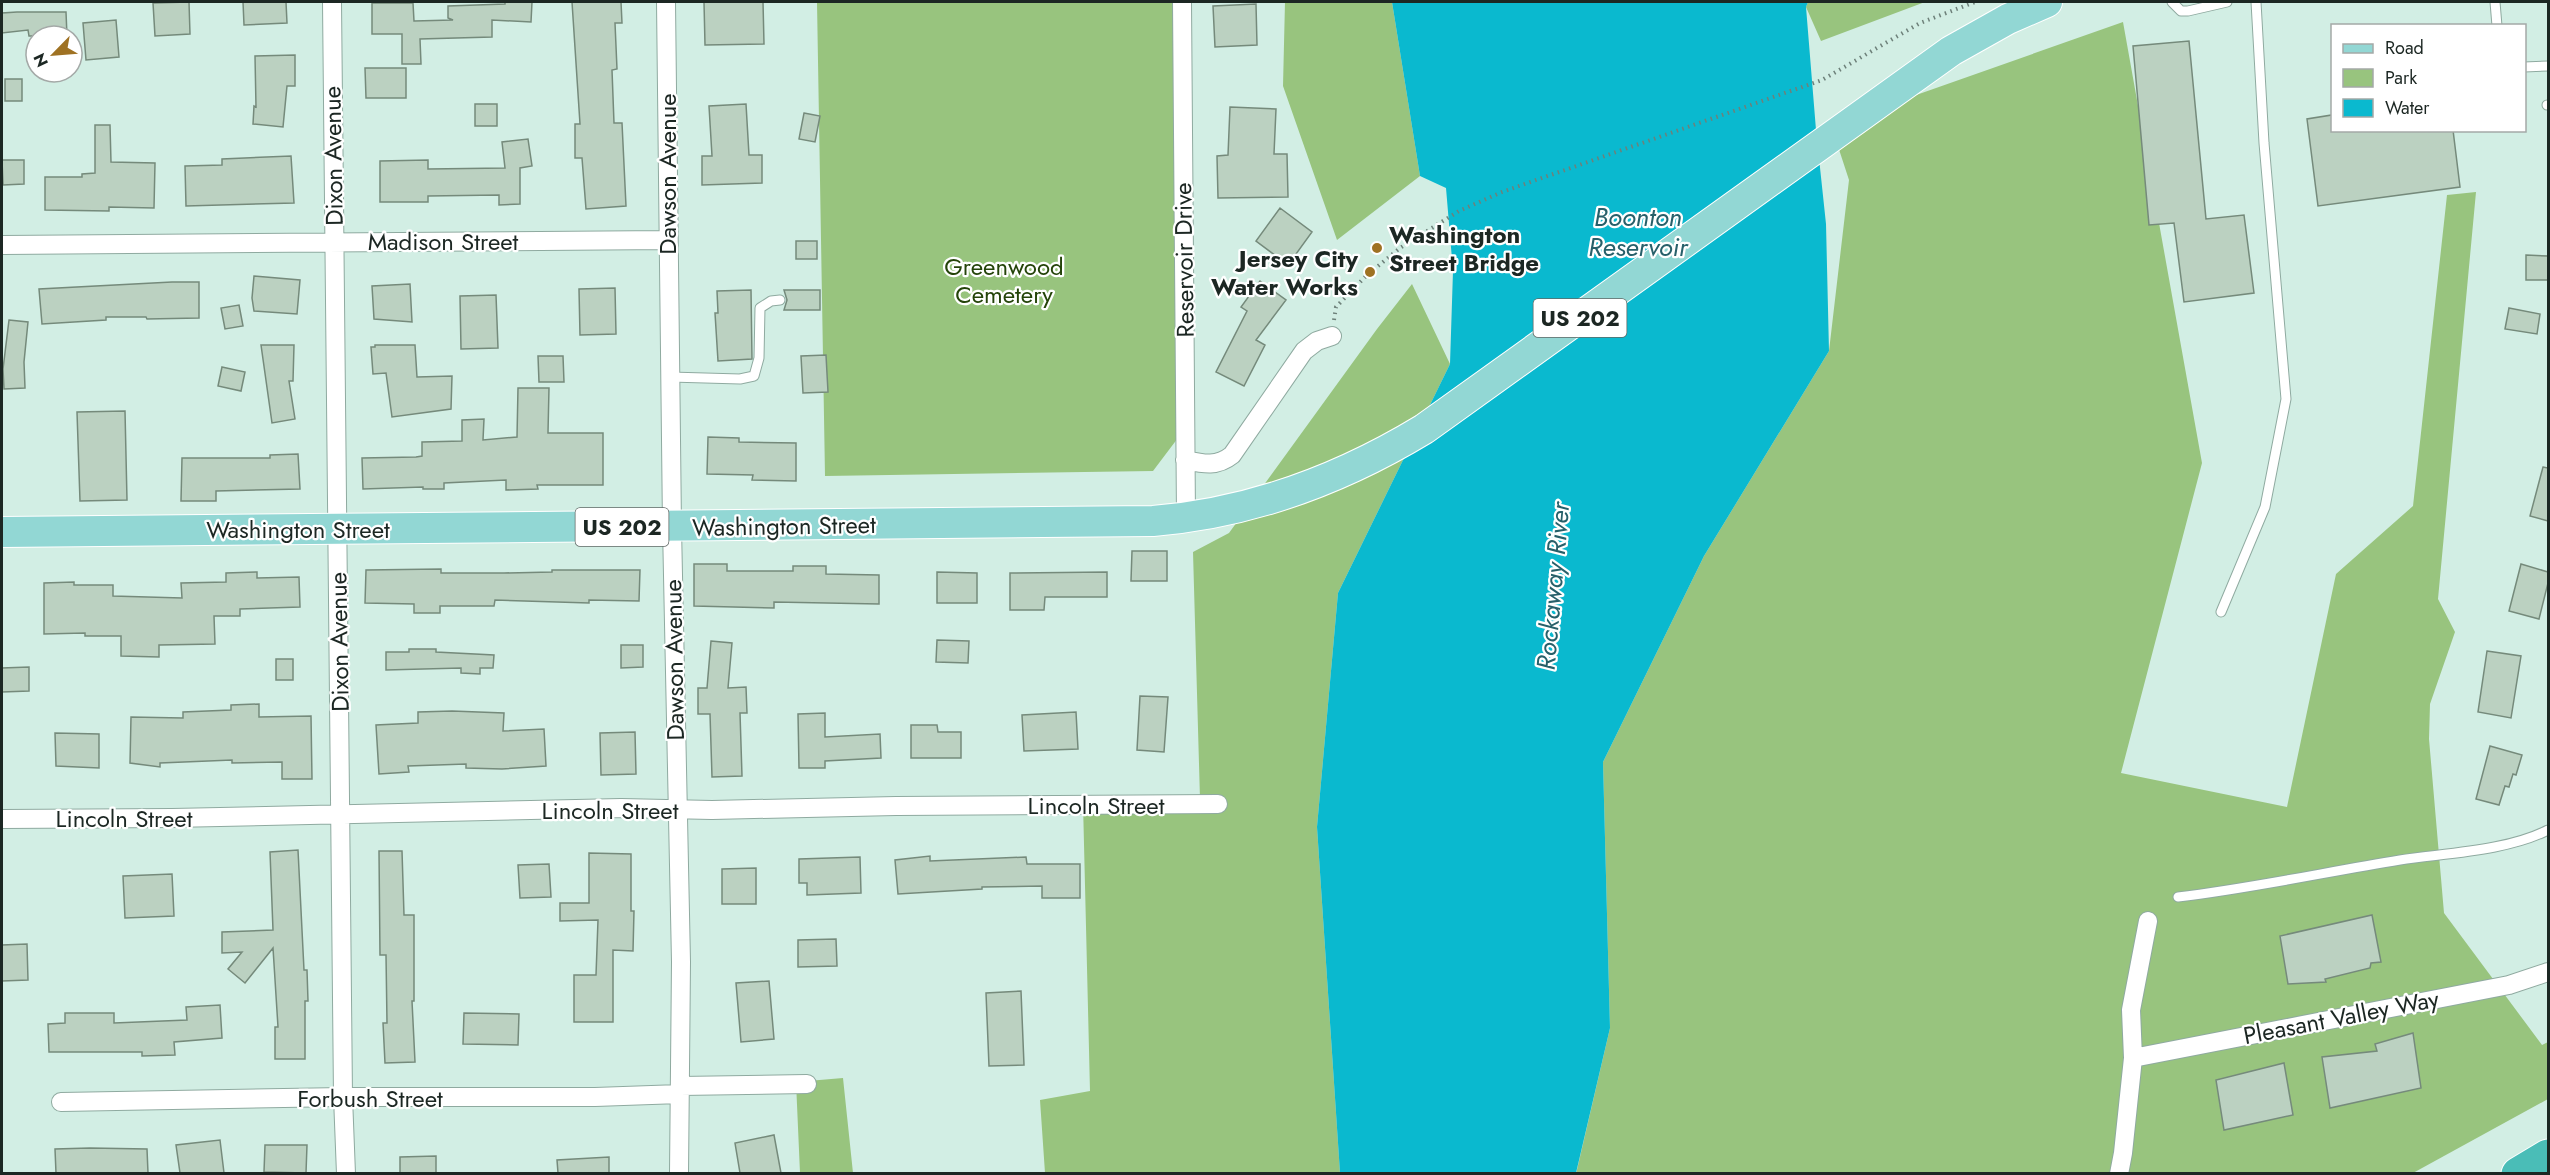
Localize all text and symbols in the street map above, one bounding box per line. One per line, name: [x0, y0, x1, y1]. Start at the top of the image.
north arrow: [24, 24, 84, 84]
legend: [2331, 24, 2526, 132]
text: Road: [2385, 35, 2424, 61]
text: N: [28, 50, 54, 71]
text: Park: [2385, 65, 2417, 91]
street label: Dixon Avenue: [314, 86, 352, 226]
street label: Dawson Avenue: [650, 93, 685, 255]
text: Water: [2385, 95, 2430, 121]
street label: Reservoir Drive: [1165, 182, 1203, 338]
water label: Boonton Reservoir: [1588, 198, 1689, 266]
place label: Washington Street Bridge: [1389, 217, 1539, 280]
street label: Madison Street: [368, 224, 519, 259]
place label: Jersey City Water Works: [1211, 241, 1358, 304]
marker: Washington Street Bridge: [1370, 241, 1384, 255]
park label: Greenwood Cemetery: [944, 249, 1064, 312]
marker: Jersey City Water Works: [1363, 265, 1377, 279]
road number: US 202: [1534, 299, 1626, 337]
water label: Rockaway River: [1527, 499, 1579, 672]
street label: Washington Street: [692, 507, 876, 545]
road number: US 202: [576, 508, 668, 546]
street label: Washington Street: [206, 512, 390, 547]
street label: Dixon Avenue: [320, 572, 358, 712]
street label: Dawson Avenue: [655, 579, 693, 741]
street label: Lincoln Street: [1028, 788, 1165, 823]
street label: Lincoln Street: [542, 793, 679, 828]
street label: Lincoln Street: [56, 801, 193, 836]
street label: Pleasant Valley Way: [2240, 981, 2442, 1053]
street label: Forbush Street: [297, 1081, 443, 1116]

